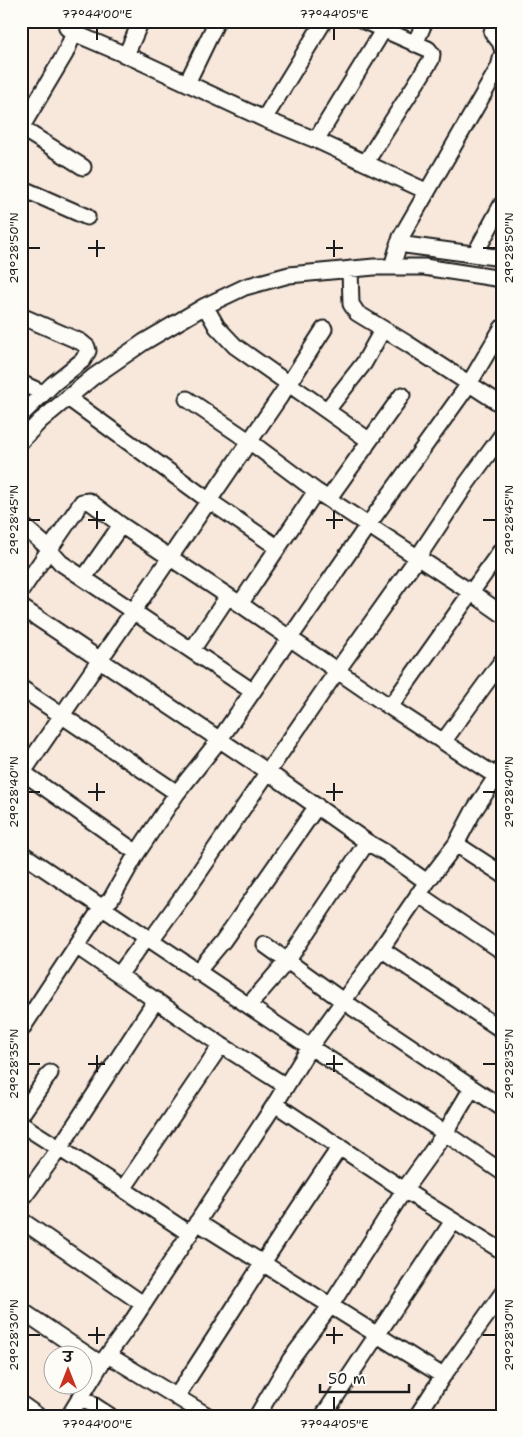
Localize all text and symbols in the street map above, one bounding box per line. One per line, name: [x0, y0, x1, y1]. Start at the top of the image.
text: 77°44'00"E: [62, 6, 132, 22]
text: 77°44'05"E: [299, 6, 369, 22]
text: 29°28'50"N: [6, 212, 22, 284]
text: 29°28'50"N: [501, 212, 517, 284]
text: 29°28'45"N: [6, 485, 22, 555]
text: 29°28'45"N: [501, 485, 517, 555]
text: 29°28'40"N: [6, 756, 22, 828]
text: 29°28'40"N: [501, 756, 517, 828]
text: 29°28'35"N: [6, 1029, 22, 1099]
text: 29°28'35"N: [501, 1029, 517, 1099]
text: 29°28'30"N: [6, 1299, 22, 1371]
text: 29°28'30"N: [501, 1299, 517, 1371]
north arrow: [42, 1344, 92, 1394]
text: उ: [61, 1348, 74, 1366]
scale bar: [320, 1362, 409, 1394]
text: 50 m: [328, 1369, 366, 1389]
text: 77°44'00"E: [62, 1416, 132, 1432]
text: 77°44'05"E: [299, 1416, 369, 1432]

